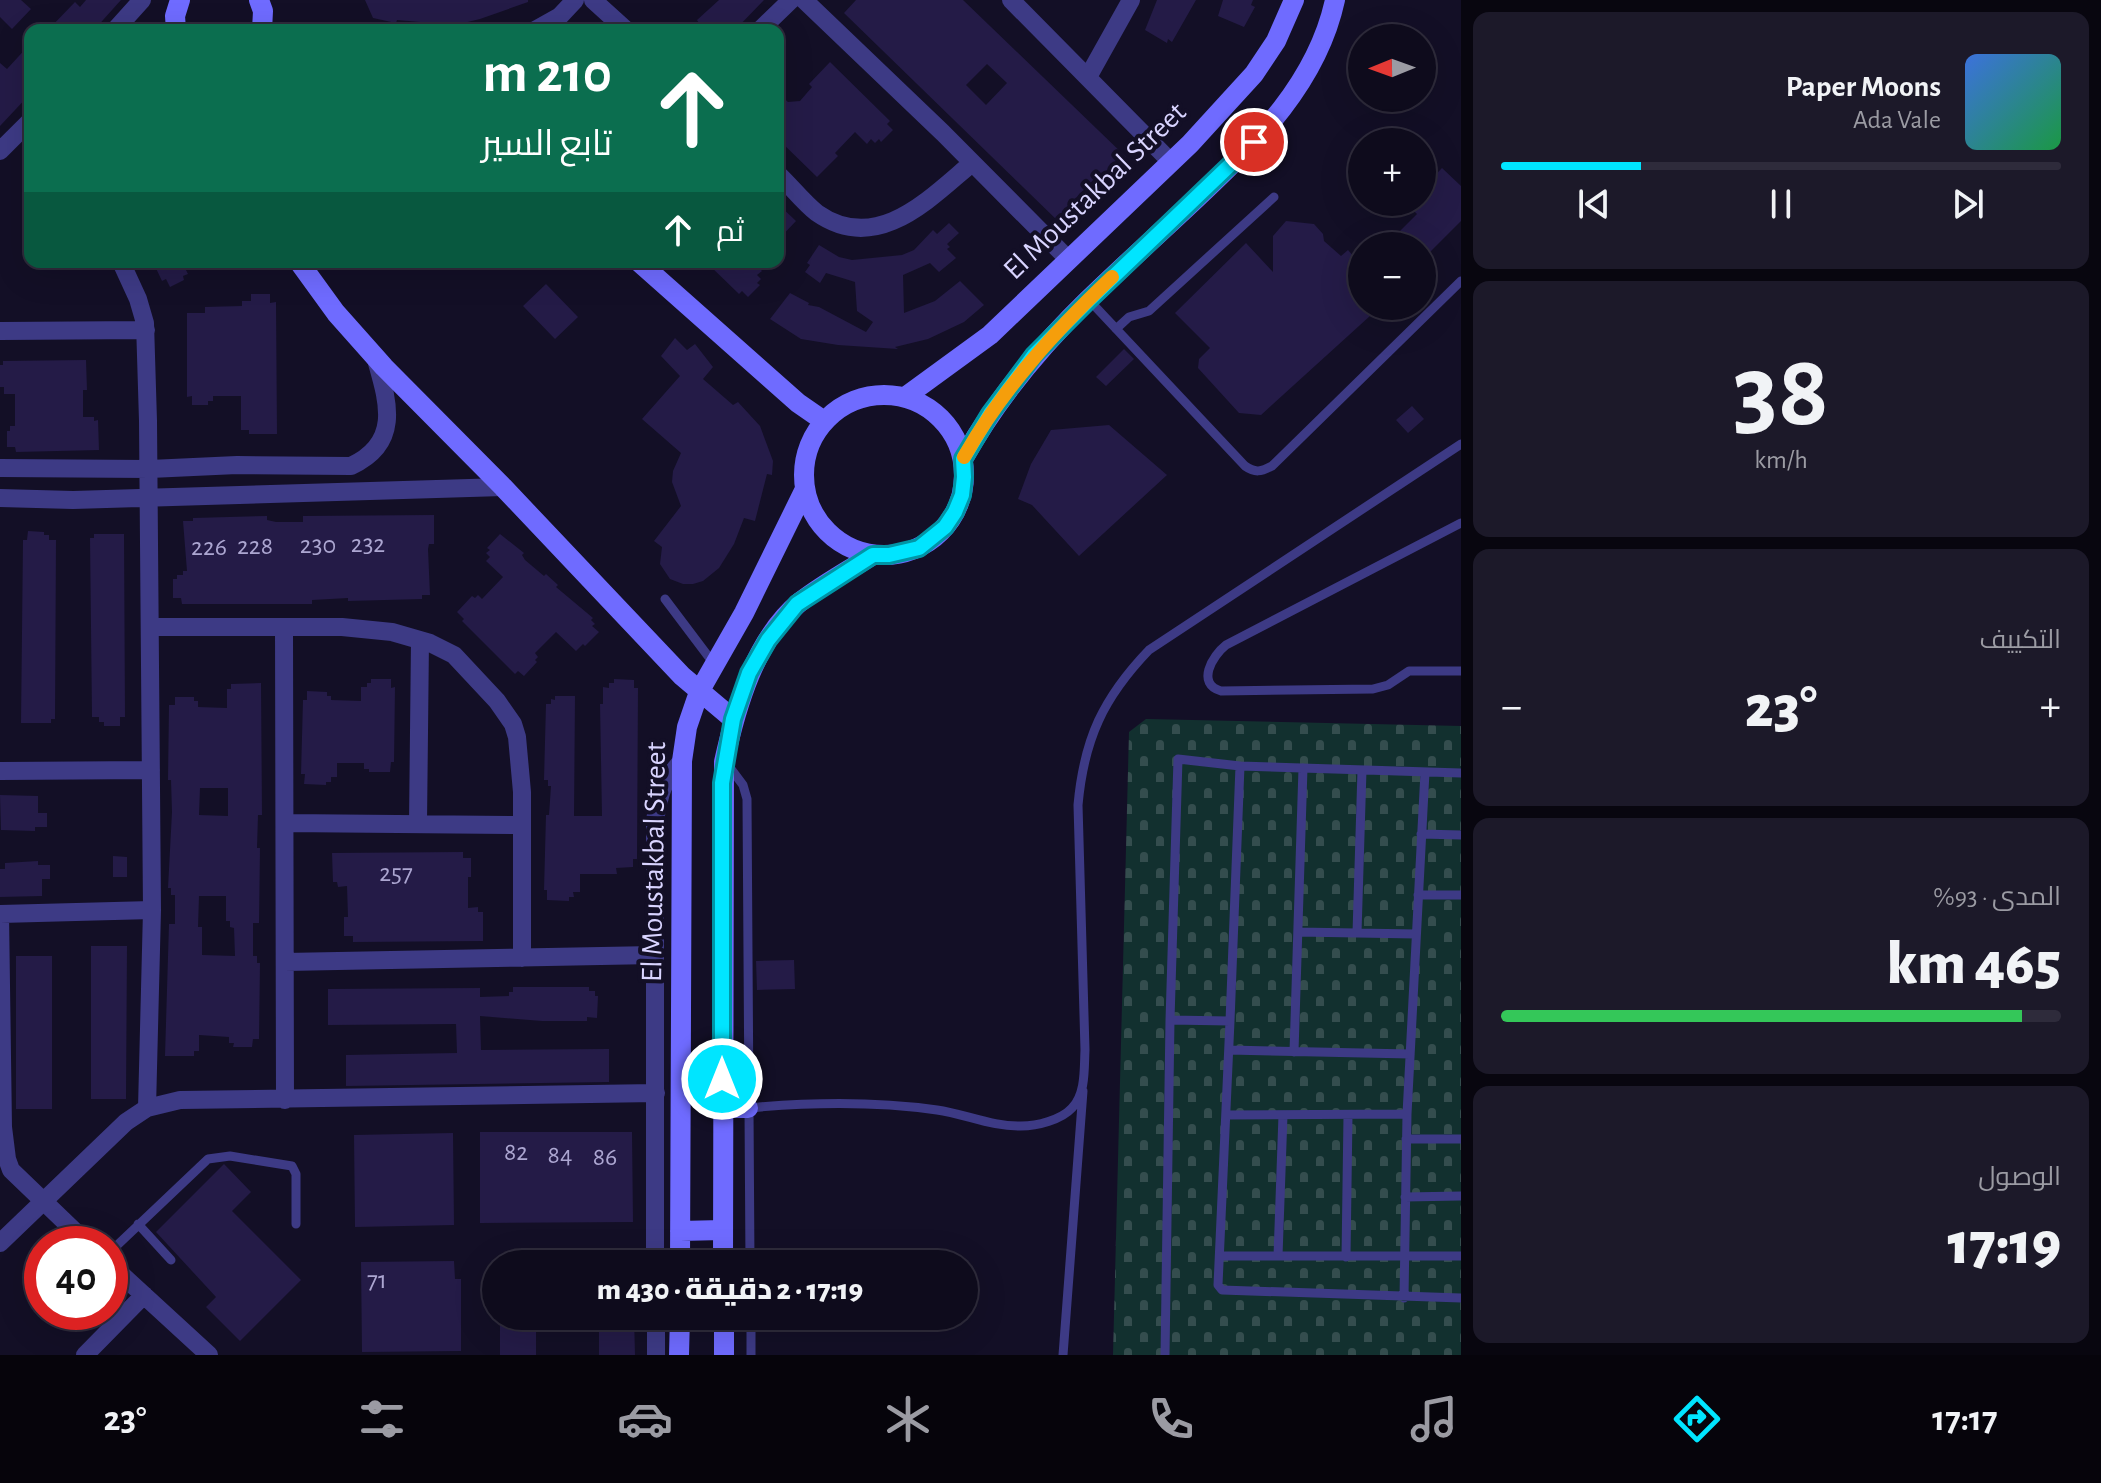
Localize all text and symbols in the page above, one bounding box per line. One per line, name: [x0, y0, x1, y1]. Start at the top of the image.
north arrow: [1348, 24, 1436, 112]
map controls: [1348, 24, 1436, 320]
text: 210 m: [483, 46, 612, 102]
icon: ahead: [640, 56, 744, 160]
text: Paper Moons: [1786, 72, 1941, 102]
street label: El Moustakbal Street: [998, 96, 1192, 285]
text: Ada Vale: [1853, 107, 1941, 133]
pin: [1220, 108, 1288, 176]
icon: arrive: [1232, 120, 1276, 164]
text: تابع السير: [482, 126, 612, 162]
button: +: [1348, 128, 1436, 216]
icon: previous: [1572, 182, 1616, 226]
icon: pause: [1759, 182, 1803, 226]
icon: next: [1946, 182, 1990, 226]
icon: ahead: [656, 208, 700, 252]
text: ثم: [716, 217, 744, 247]
button: −: [1348, 232, 1436, 320]
text: 38: [1733, 341, 1829, 445]
text: km/h: [1754, 447, 1808, 473]
house number: 232: [351, 531, 385, 557]
house number: 230: [300, 532, 336, 558]
house number: 228: [237, 533, 273, 559]
house number: 226: [191, 534, 227, 560]
text: التكييف: [1979, 627, 2061, 653]
text: 23°: [1745, 678, 1817, 738]
text: −: [1501, 685, 1522, 729]
text: +: [2040, 685, 2061, 729]
street label: El Moustakbal Street: [637, 741, 671, 982]
house number: 257: [379, 860, 413, 886]
text: المدى · 93%: [1933, 884, 2061, 910]
text: 465 km: [1886, 935, 2061, 995]
position arrow: [680, 1037, 764, 1121]
house number: 82: [504, 1139, 528, 1165]
house number: 84: [548, 1142, 572, 1168]
house number: 86: [593, 1144, 617, 1170]
text: الوصول: [1978, 1164, 2061, 1190]
text: 17:19: [1947, 1215, 2061, 1275]
speed limit sign: 40: [24, 1226, 128, 1330]
house number: 71: [367, 1267, 387, 1293]
text: 17:19 · 2 دقيقة · 430 m: [597, 1275, 863, 1305]
icon: filters: [354, 1391, 410, 1447]
icon: car: [617, 1391, 673, 1447]
icon: climate: [880, 1391, 936, 1447]
icon: phone: [1143, 1391, 1199, 1447]
icon: music: [1406, 1391, 1462, 1447]
icon: directions: [1669, 1391, 1725, 1447]
text: 23°: [104, 1401, 147, 1437]
text: 17:17: [1932, 1401, 1997, 1437]

